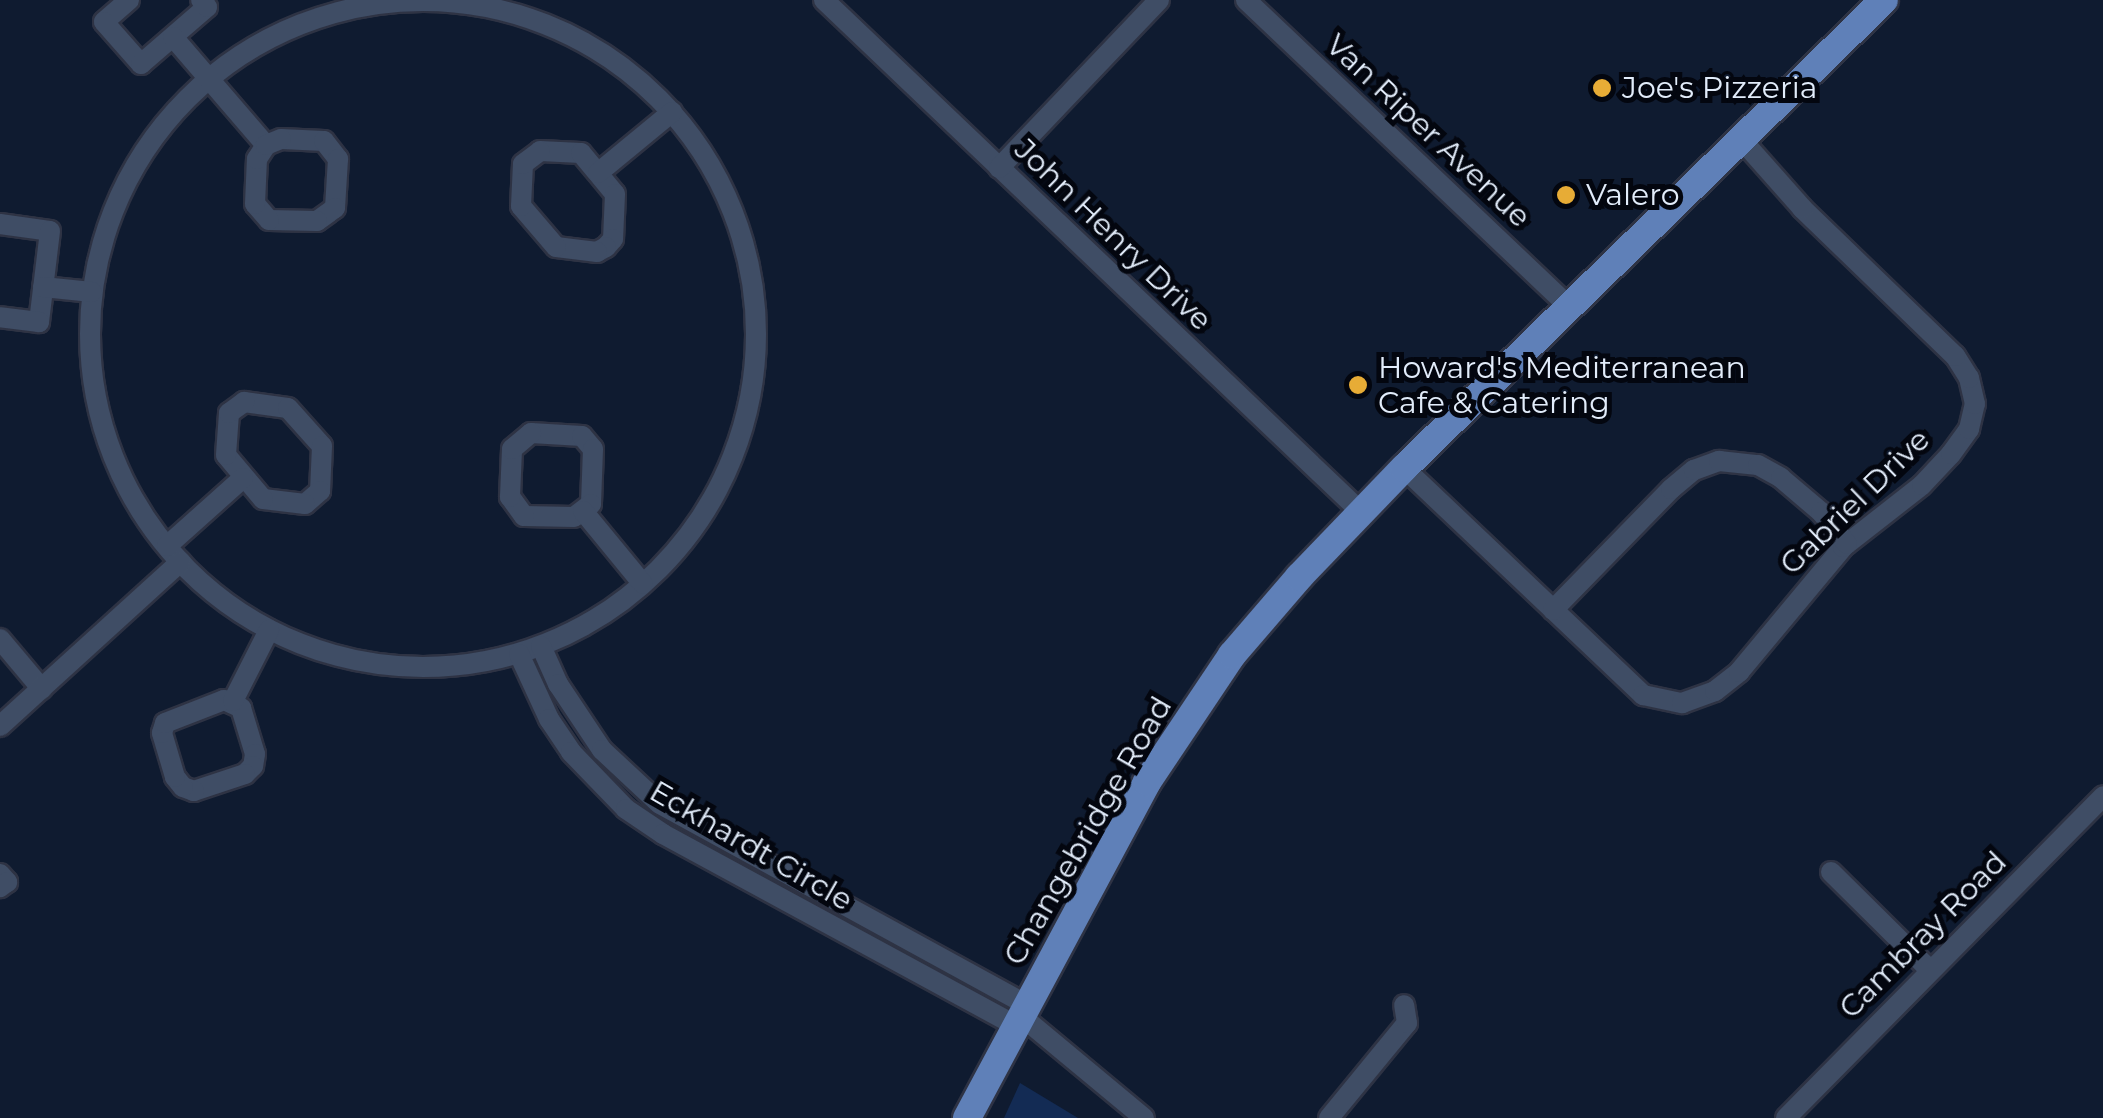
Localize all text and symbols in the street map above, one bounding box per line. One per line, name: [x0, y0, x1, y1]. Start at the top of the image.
street label: Van Riper Avenue: [1318, 27, 1538, 235]
place label: Joe's Pizzeria: [1622, 70, 1817, 106]
marker: Joe's Pizzeria: [1591, 77, 1613, 99]
street label: John Henry Drive: [1007, 132, 1219, 338]
place label: Valero: [1586, 177, 1680, 213]
marker: Valero: [1555, 184, 1577, 206]
place label: Howard's Mediterranean Cafe & Catering: [1378, 350, 1746, 420]
marker: Howard's Mediterranean Cafe & Catering: [1347, 374, 1369, 396]
street label: Gabriel Drive: [1773, 422, 1937, 582]
street label: Changebridge Road: [996, 690, 1180, 972]
street label: Eckhardt Circle: [643, 773, 859, 919]
street label: Cambray Road: [1832, 844, 2014, 1026]

